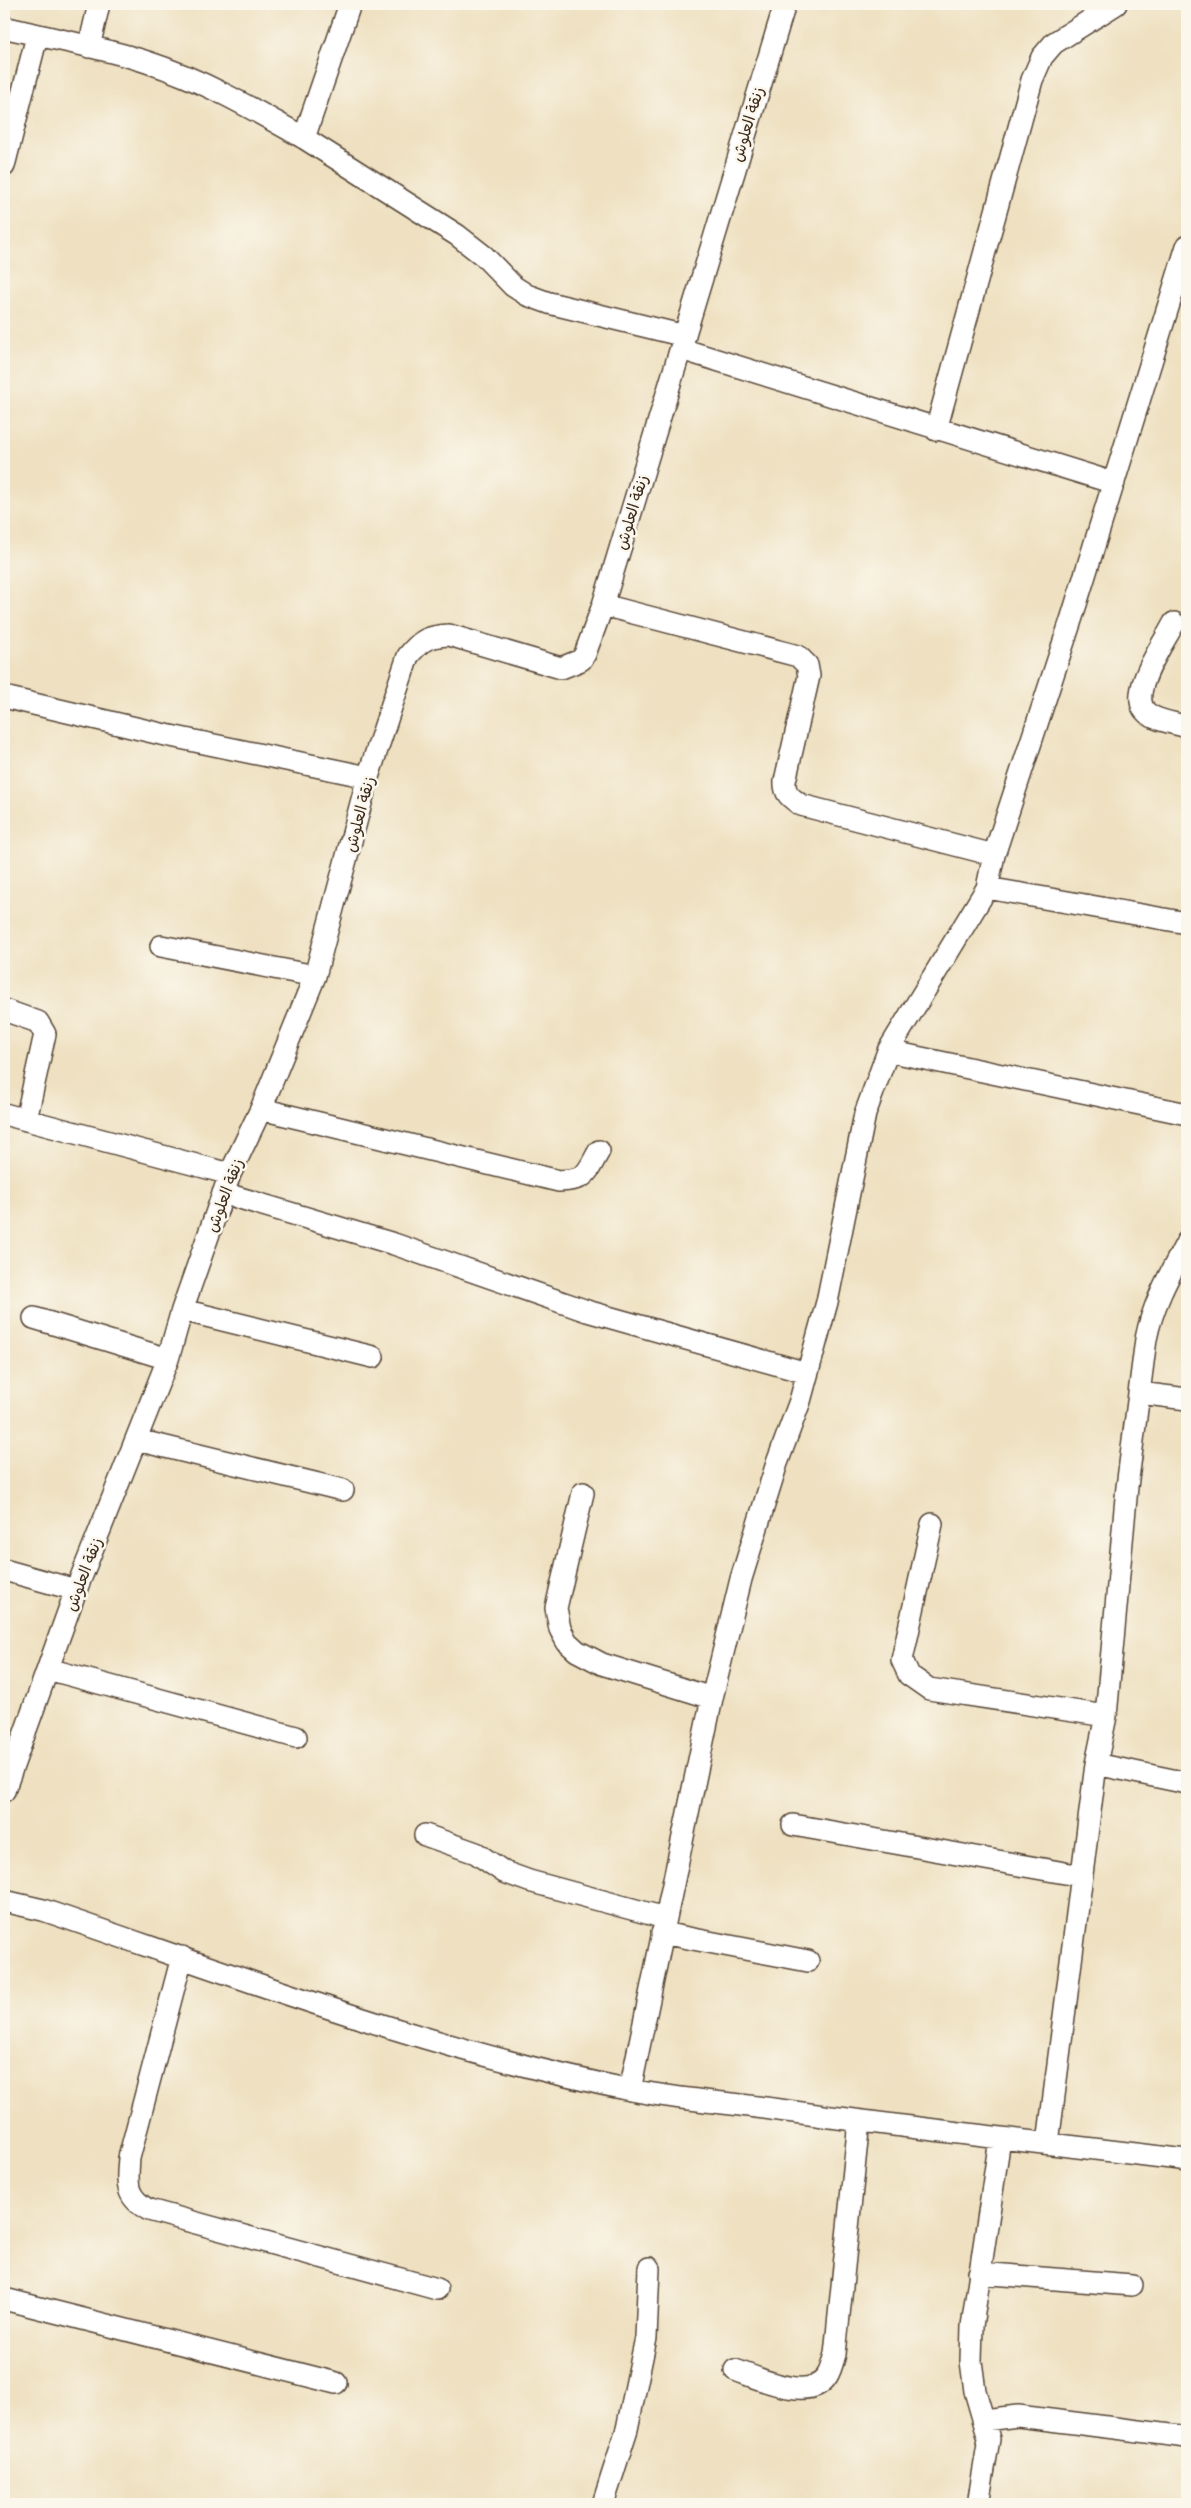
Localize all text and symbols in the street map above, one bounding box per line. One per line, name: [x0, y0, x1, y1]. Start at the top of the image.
street label: زنقة العلوش: [727, 84, 772, 165]
street label: زنقة العلوش: [611, 472, 656, 553]
street label: زنقة العلوش: [340, 774, 383, 855]
street label: زنقة العلوش: [202, 1156, 251, 1236]
street label: زنقة العلوش: [61, 1535, 110, 1615]

